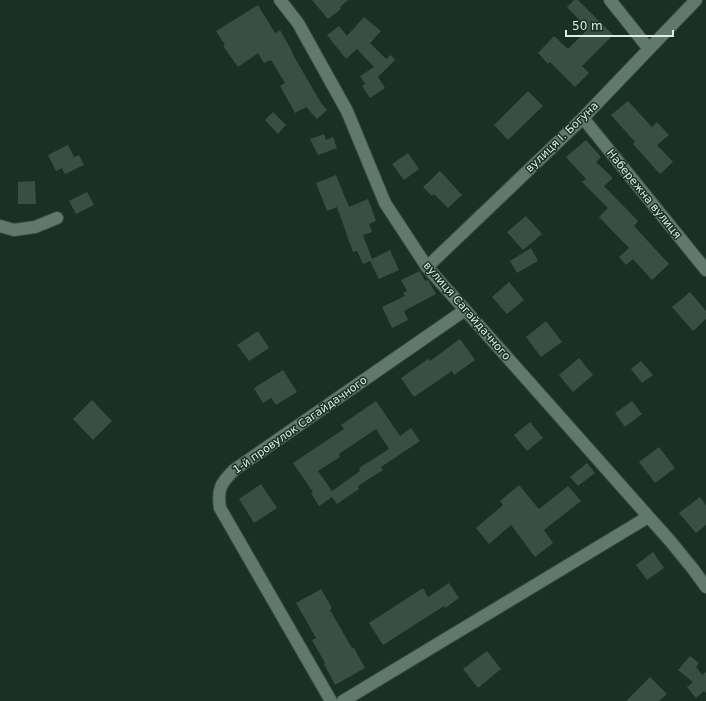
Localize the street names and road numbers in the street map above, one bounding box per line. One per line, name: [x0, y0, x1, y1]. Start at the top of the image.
street label: вулиця І. Богуна: [523, 99, 601, 175]
street label: Набережна вулиця: [604, 147, 684, 241]
street label: вулиця Сагайдачного: [421, 259, 513, 363]
street label: 1-й провулок Сагайдачного: [230, 373, 370, 476]

